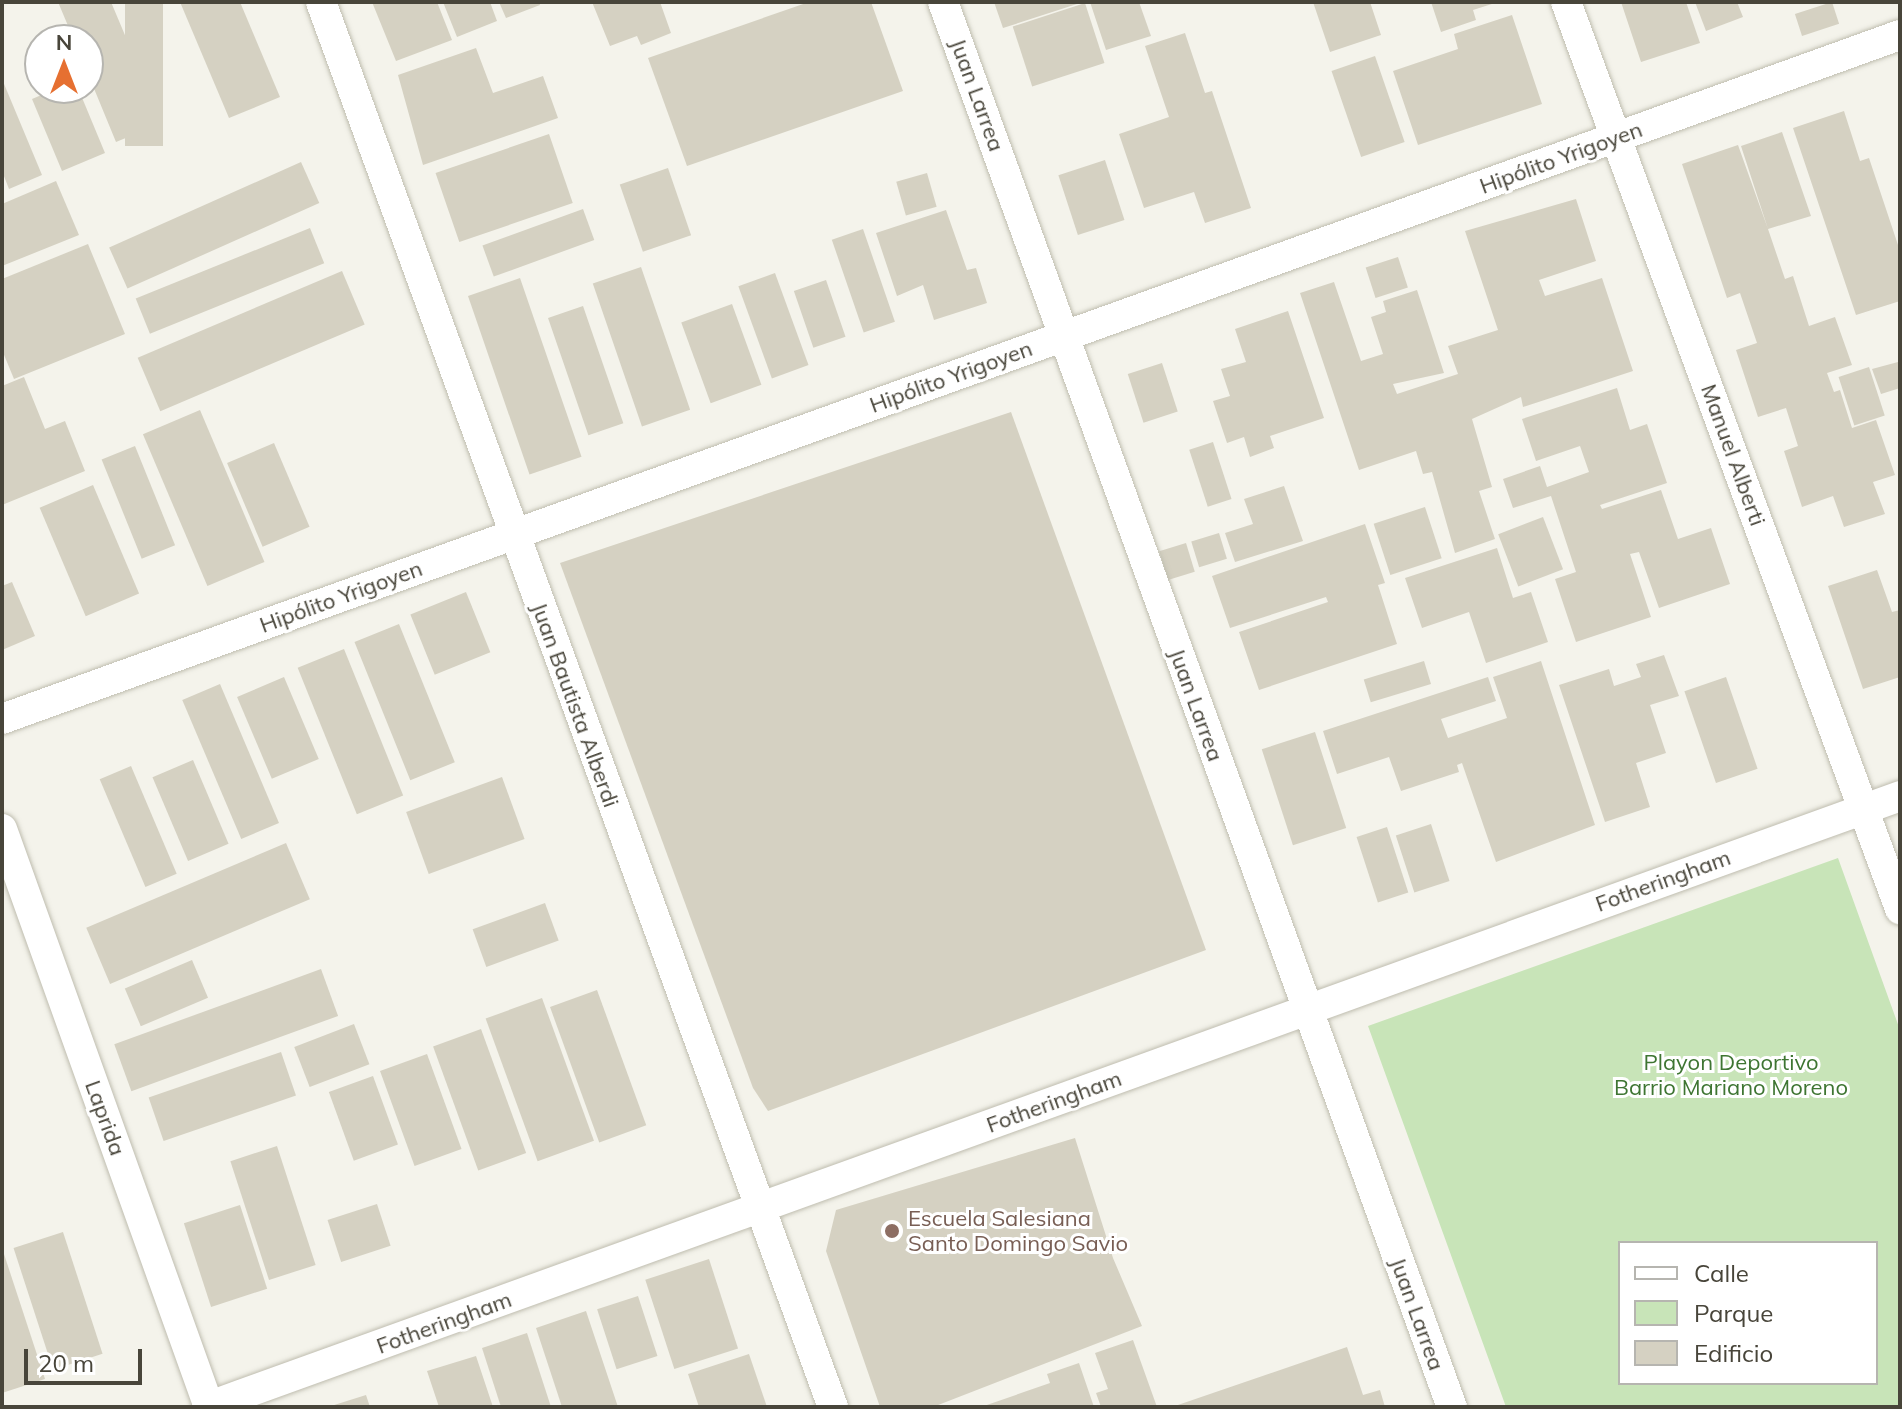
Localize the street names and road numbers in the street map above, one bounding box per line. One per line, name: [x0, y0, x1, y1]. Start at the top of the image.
street label: Juan Larrea: [944, 35, 1010, 155]
street label: Hipólito Yrigoyen: [1476, 116, 1646, 200]
street label: Hipólito Yrigoyen: [866, 335, 1036, 419]
street label: Manuel Alberti: [1695, 381, 1771, 529]
street label: Hipólito Yrigoyen: [256, 555, 426, 639]
street label: Juan Bautista Alberdi: [526, 599, 624, 811]
street label: Juan Larrea: [1163, 645, 1229, 765]
street label: Fotheringham: [1592, 844, 1734, 918]
street label: Fotheringham: [983, 1065, 1125, 1139]
street label: Laprida: [79, 1077, 131, 1159]
street label: Juan Larrea: [1384, 1254, 1450, 1374]
street label: Fotheringham: [373, 1286, 515, 1360]

